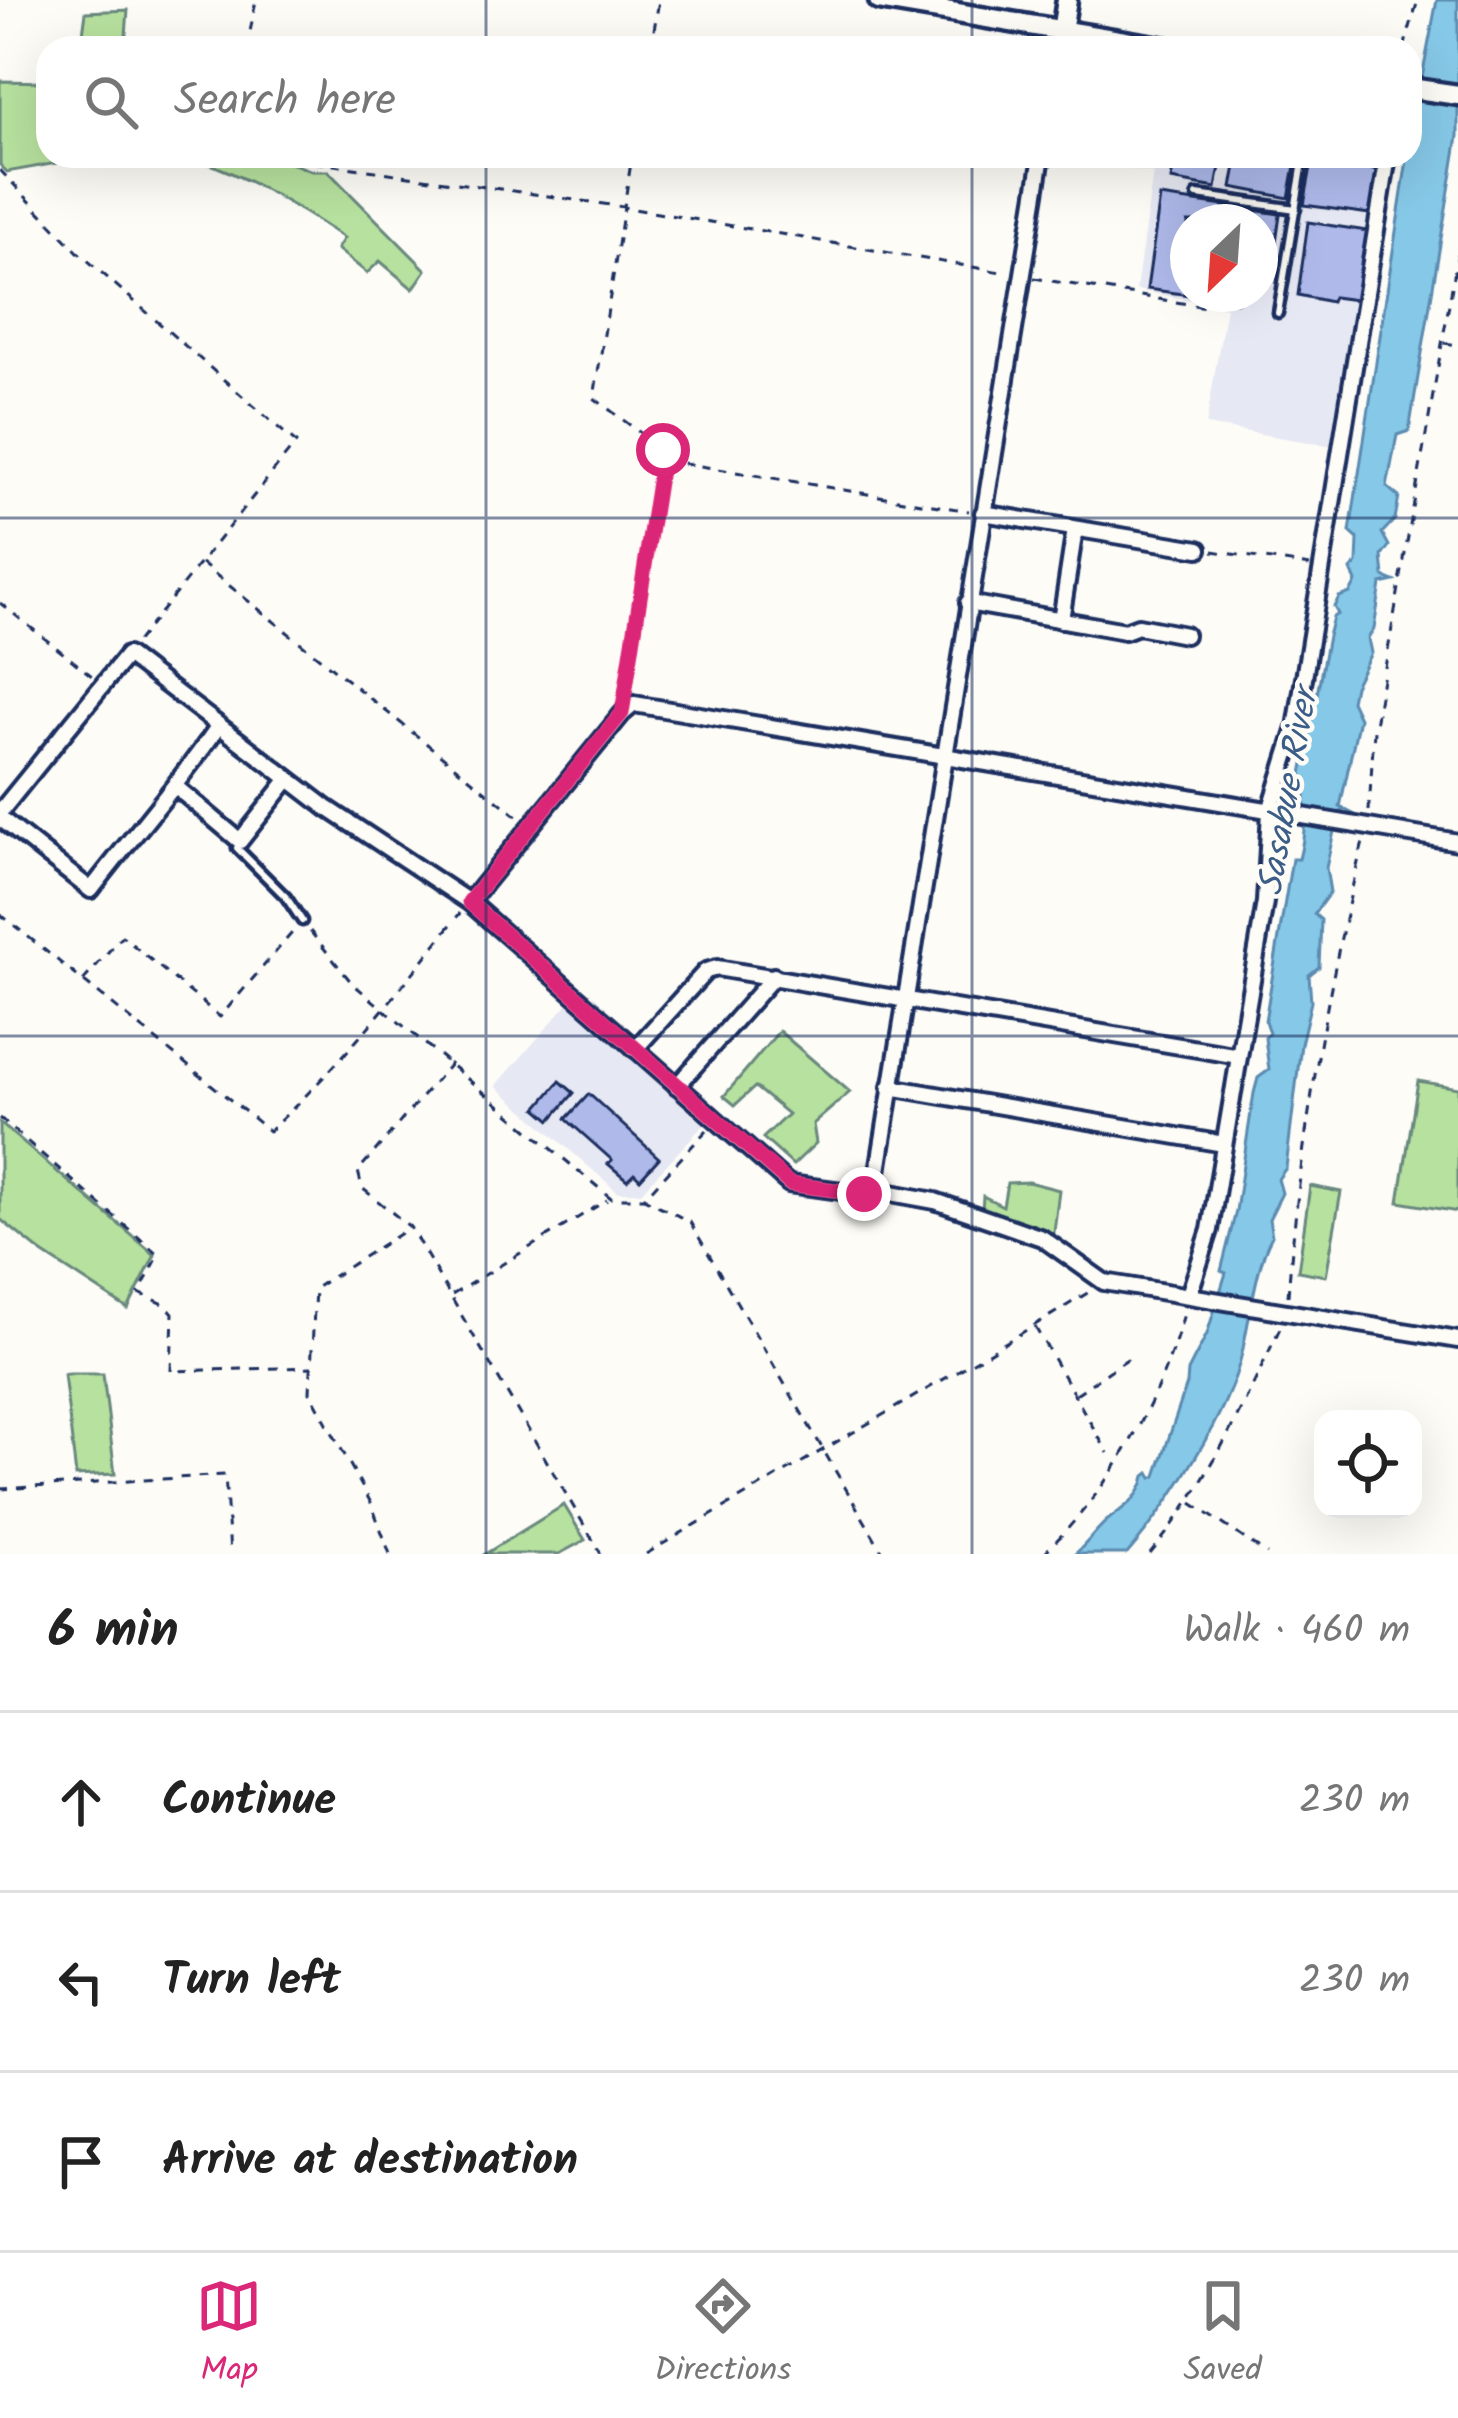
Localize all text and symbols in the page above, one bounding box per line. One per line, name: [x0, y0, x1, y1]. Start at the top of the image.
search box: [36, 36, 1422, 168]
text: Search here: [174, 66, 396, 138]
icon: search: [78, 69, 144, 135]
north arrow: [1170, 204, 1278, 312]
route start: [636, 423, 690, 477]
water label: Sasabue River: [1243, 678, 1337, 900]
route end: [837, 1167, 891, 1221]
map controls: [1314, 1410, 1422, 1518]
button: locate: [1314, 1410, 1422, 1518]
text: 6 min: [48, 1592, 179, 1673]
text: Walk · 460 m: [1183, 1601, 1410, 1663]
text: Continue: [162, 1766, 336, 1838]
icon: ahead: [48, 1769, 114, 1835]
text: 230 m: [1299, 1771, 1410, 1833]
text: Turn left: [162, 1946, 341, 2018]
icon: left: [48, 1949, 114, 2015]
text: 230 m: [1299, 1951, 1410, 2013]
text: Arrive at destination: [162, 2126, 578, 2198]
icon: arrive: [48, 2129, 114, 2195]
tab: Map: [196, 2273, 262, 2398]
tab: Directions: [654, 2273, 791, 2398]
tab: Saved: [1184, 2273, 1262, 2398]

